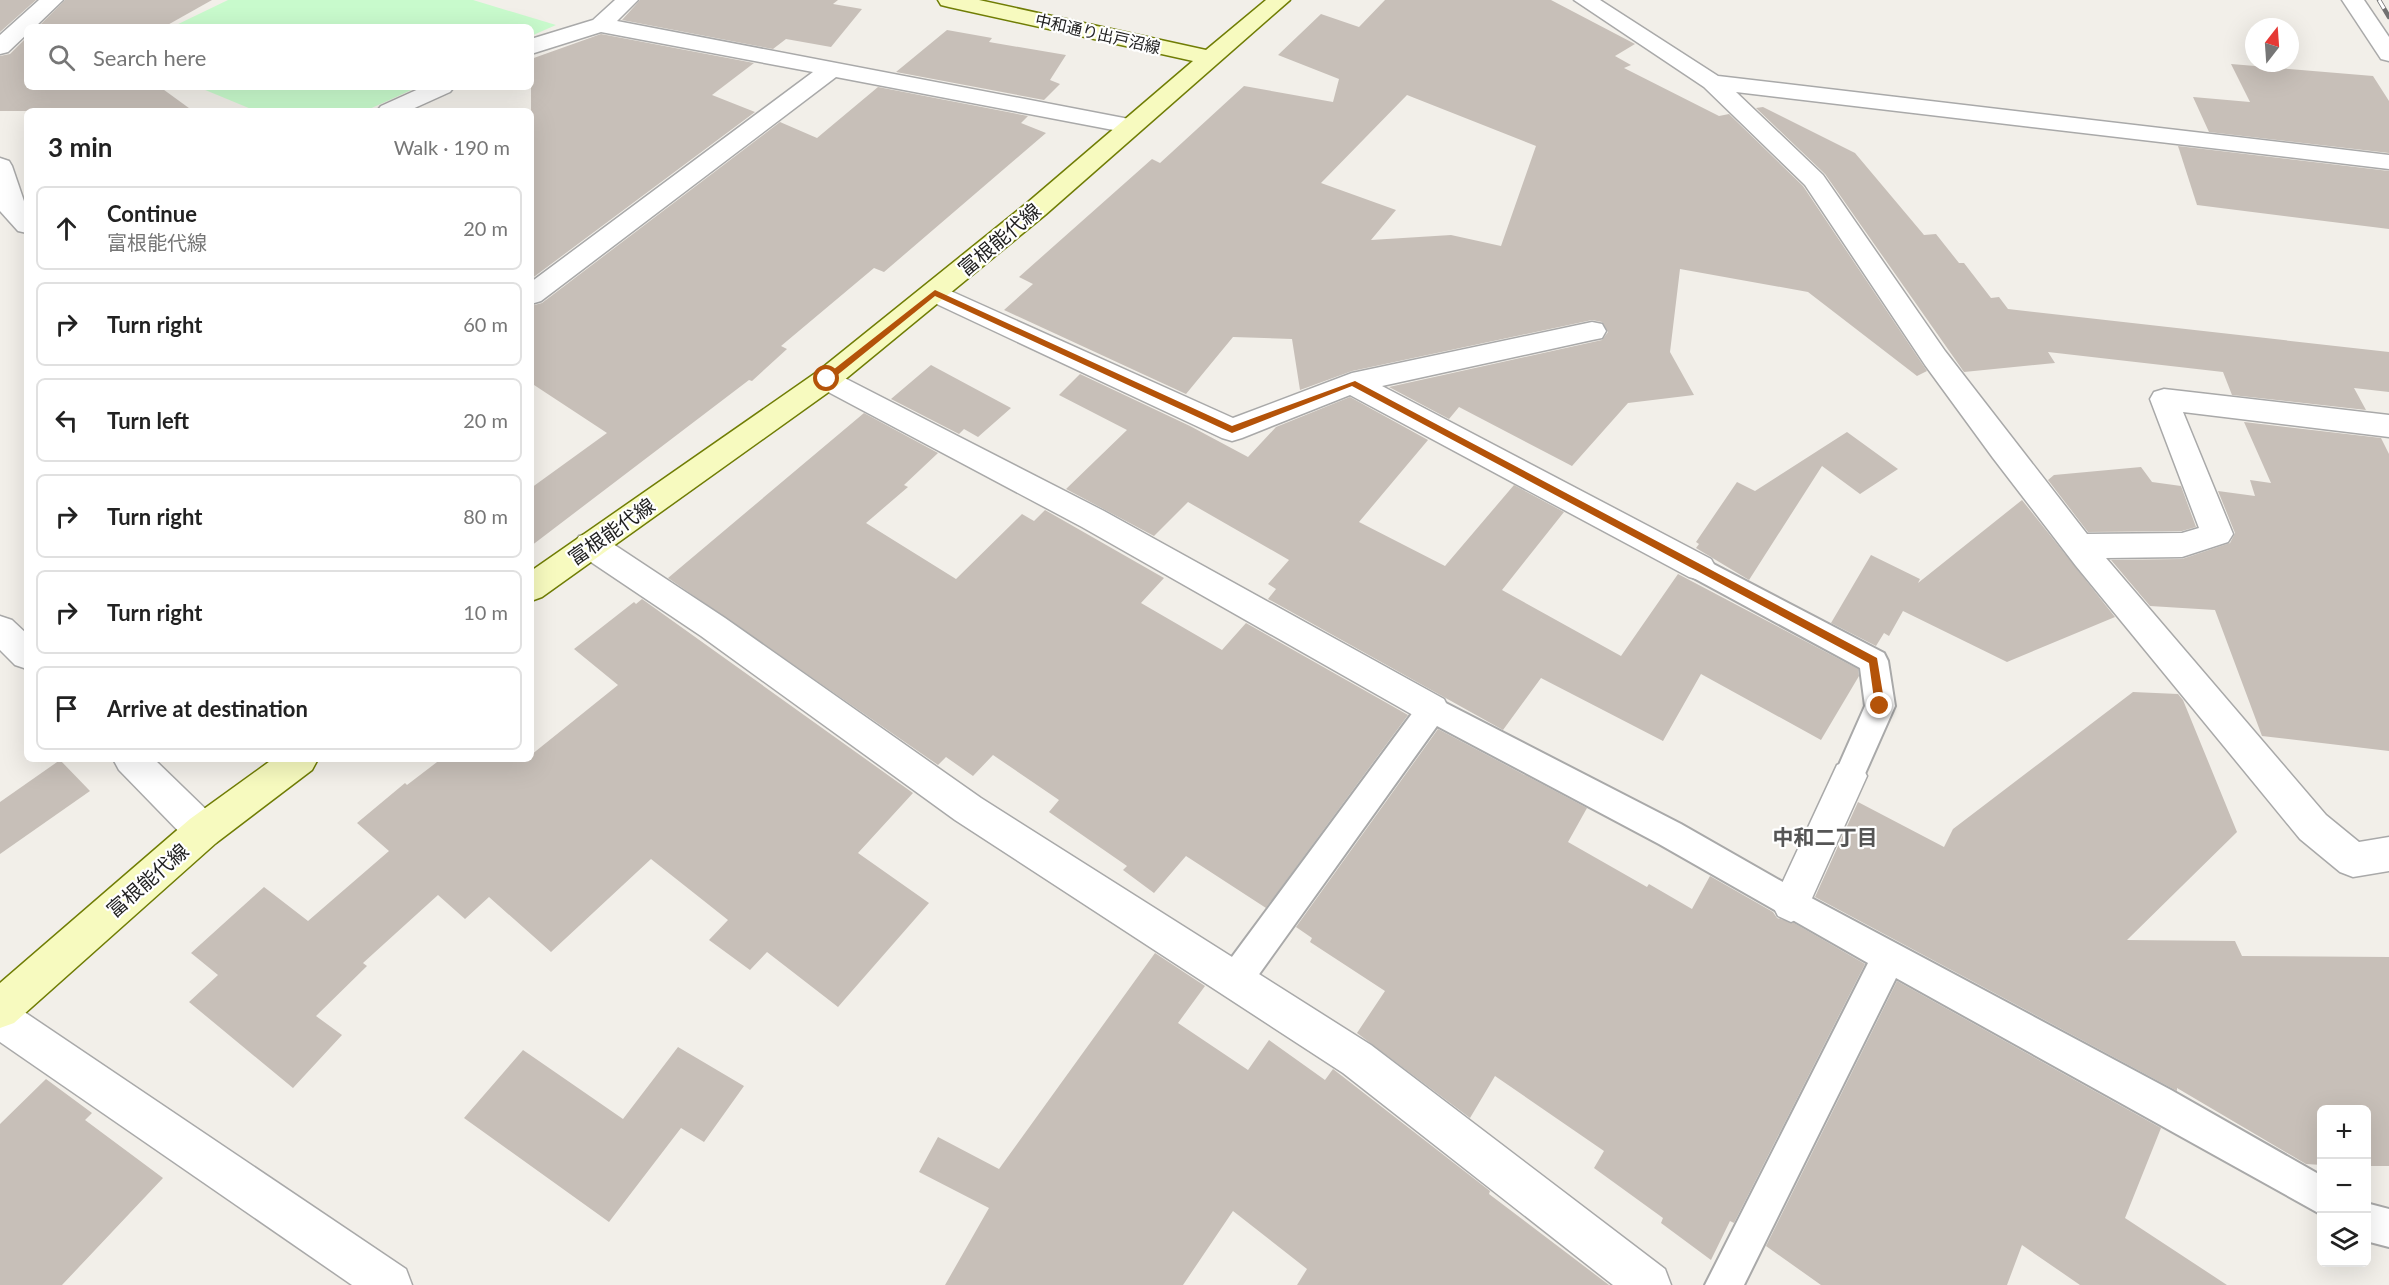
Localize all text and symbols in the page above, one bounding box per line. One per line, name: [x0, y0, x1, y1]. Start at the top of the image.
street label: 中和通り出戸沼線: [1033, 9, 1163, 57]
north arrow: [2245, 18, 2299, 72]
search box: [24, 24, 534, 90]
icon: search: [45, 41, 78, 74]
text: Search here: [93, 44, 206, 71]
text: 3 min: [48, 131, 112, 163]
text: Walk · 190 m: [394, 135, 510, 159]
street label: 富根能代線: [953, 198, 1045, 280]
text: Continue: [107, 200, 197, 227]
icon: ahead: [50, 212, 83, 245]
text: 20 m: [463, 216, 508, 240]
text: 富根能代線: [107, 230, 207, 254]
icon: right: [50, 308, 83, 341]
text: Turn right: [107, 311, 202, 338]
text: 60 m: [463, 312, 508, 336]
route start: [813, 365, 839, 391]
icon: left: [50, 404, 83, 437]
text: Turn left: [107, 407, 189, 434]
text: 20 m: [463, 408, 508, 432]
street label: 富根能代線: [563, 492, 659, 570]
icon: right: [50, 500, 83, 533]
text: Turn right: [107, 503, 202, 530]
text: 80 m: [463, 504, 508, 528]
icon: right: [50, 596, 83, 629]
text: Turn right: [107, 599, 202, 626]
text: 10 m: [463, 600, 508, 624]
icon: arrive: [50, 692, 83, 725]
route end: [1866, 692, 1892, 718]
text: Arrive at destination: [107, 695, 308, 722]
district label: 中和二丁目: [1773, 824, 1878, 849]
street label: 富根能代線: [101, 838, 193, 922]
map controls: [2317, 1105, 2371, 1267]
button: +: [2317, 1105, 2371, 1159]
button: −: [2317, 1159, 2371, 1213]
button: layers: [2317, 1213, 2371, 1267]

